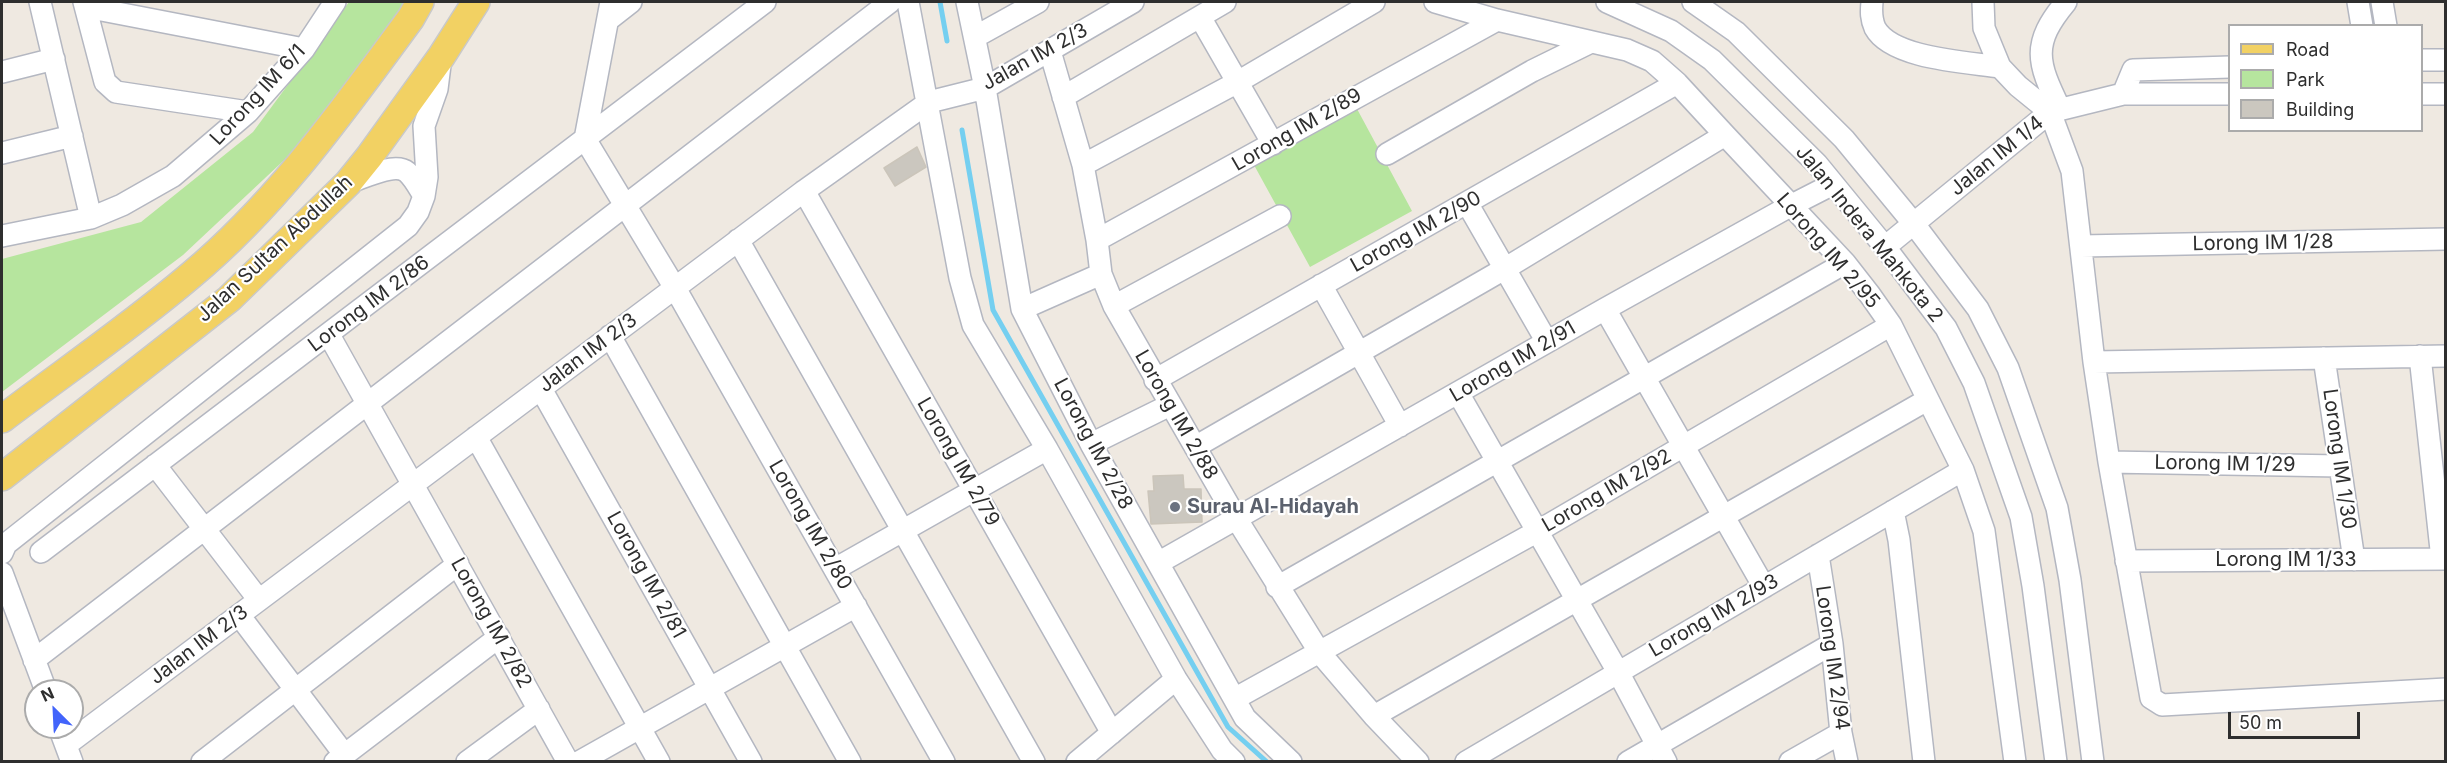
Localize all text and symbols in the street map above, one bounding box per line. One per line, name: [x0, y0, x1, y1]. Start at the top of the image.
street label: Jalan IM 2/3: [978, 18, 1092, 96]
legend: [2228, 24, 2423, 132]
text: Road: [2286, 39, 2329, 60]
street label: Lorong IM 6/1: [205, 40, 311, 150]
text: Park: [2286, 69, 2325, 90]
street label: Lorong IM 2/89: [1228, 83, 1366, 177]
text: Building: [2286, 99, 2354, 120]
street label: Jalan IM 1/4: [1945, 111, 2049, 201]
street label: Jalan Indera Mahkota 2: [1790, 141, 1948, 327]
street label: Jalan Sultan Abdullah: [192, 171, 358, 327]
street label: Lorong IM 2/90: [1346, 186, 1486, 278]
street label: Lorong IM 2/95: [1771, 188, 1885, 314]
street label: Lorong IM 1/28: [2192, 230, 2334, 256]
street label: Lorong IM 2/86: [304, 251, 434, 357]
street label: Jalan IM 2/3: [534, 308, 642, 398]
street label: Lorong IM 2/91: [1446, 316, 1580, 408]
street label: Lorong IM 2/88: [1129, 346, 1223, 484]
street label: Lorong IM 2/28: [1048, 374, 1138, 514]
street label: Lorong IM 1/30: [2317, 387, 2361, 531]
street label: Lorong IM 2/79: [912, 394, 1004, 530]
street label: Lorong IM 2/92: [1538, 444, 1676, 538]
street label: Lorong IM 1/29: [2154, 451, 2296, 477]
street label: Lorong IM 2/80: [763, 456, 857, 594]
place label: Surau Al-Hidayah: [1187, 495, 1359, 519]
marker: Surau Al-Hidayah: [1168, 500, 1182, 514]
street label: Lorong IM 2/81: [601, 507, 691, 643]
street label: Lorong IM 1/33: [2215, 548, 2357, 572]
street label: Lorong IM 2/82: [445, 554, 537, 692]
street label: Lorong IM 2/93: [1645, 569, 1783, 663]
street label: Lorong IM 2/94: [1810, 584, 1854, 732]
street label: Jalan IM 2/3: [145, 600, 253, 690]
north arrow: [24, 679, 84, 739]
text: N: [38, 683, 57, 706]
scale bar: [2231, 700, 2363, 738]
text: 50 m: [2239, 712, 2282, 733]

